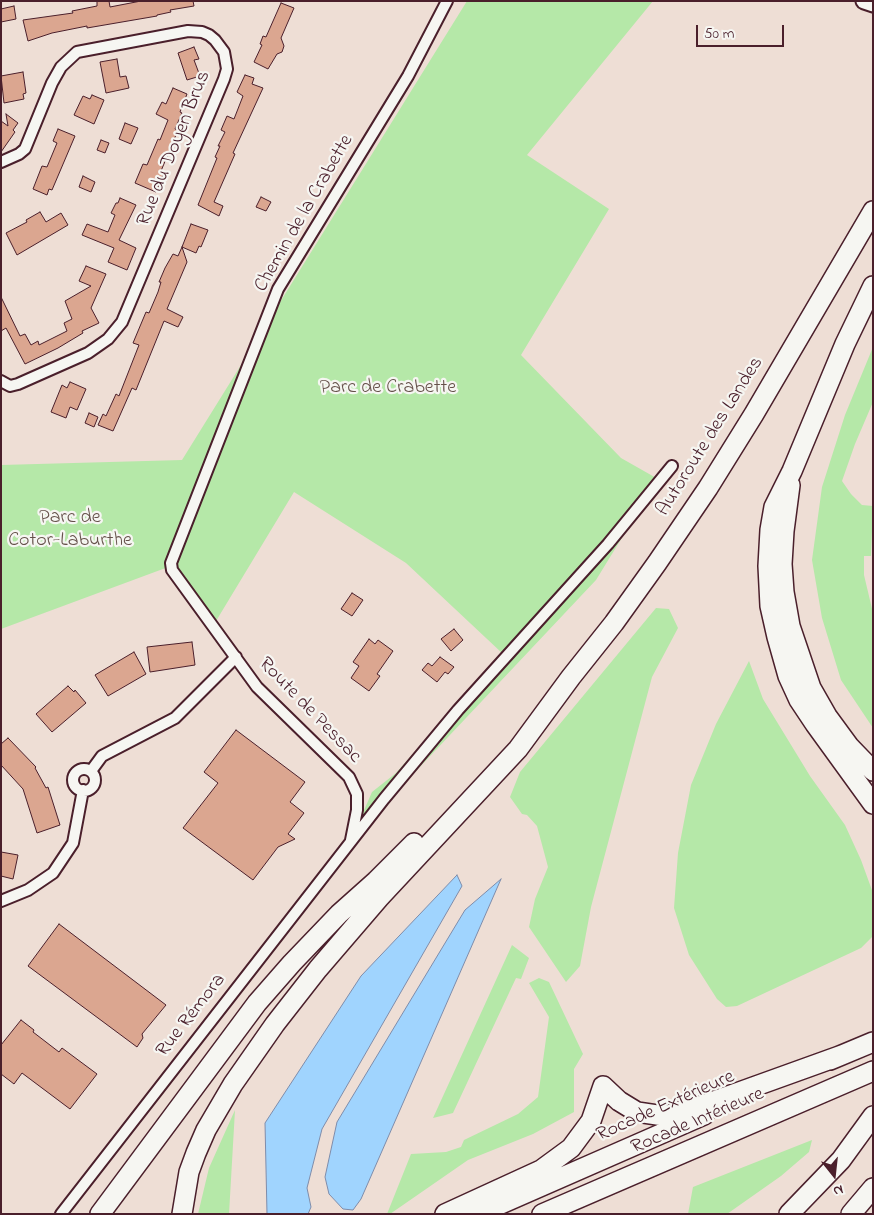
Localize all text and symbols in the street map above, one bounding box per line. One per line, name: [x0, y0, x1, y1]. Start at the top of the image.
scale bar: [699, 15, 786, 47]
text: 50 m: [704, 23, 734, 45]
street label: Rue du Doyen Brus: [133, 68, 217, 230]
street label: Chemin de la Crabette: [250, 131, 360, 297]
street label: Autoroute des Landes: [652, 353, 770, 521]
park label: Parc de Crabette: [320, 377, 456, 401]
park label: Parc de Cotor-Laburthe: [8, 507, 132, 554]
street label: Route de Pessac: [252, 653, 366, 769]
street label: Rue Rémora: [152, 969, 232, 1063]
street label: Rocade Extérieure: [593, 1066, 739, 1148]
street label: Rocade Intérieure: [628, 1083, 768, 1161]
north arrow: [809, 1150, 859, 1200]
text: N: [831, 1179, 846, 1201]

